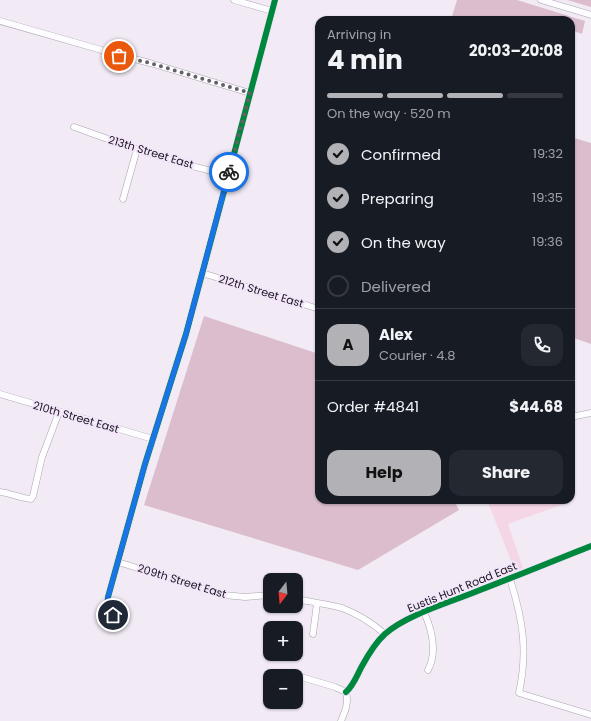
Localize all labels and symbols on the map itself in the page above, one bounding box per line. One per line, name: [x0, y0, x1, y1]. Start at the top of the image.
pin: [102, 39, 136, 73]
street label: 213th Street East: [106, 131, 196, 173]
courier: [209, 152, 249, 192]
street label: 212th Street East: [217, 270, 305, 312]
street label: 210th Street East: [31, 397, 121, 437]
street label: Eustis Hunt Road East: [405, 558, 519, 616]
street label: 209th Street East: [136, 560, 228, 602]
north arrow: [263, 573, 303, 613]
pin: [96, 598, 130, 632]

